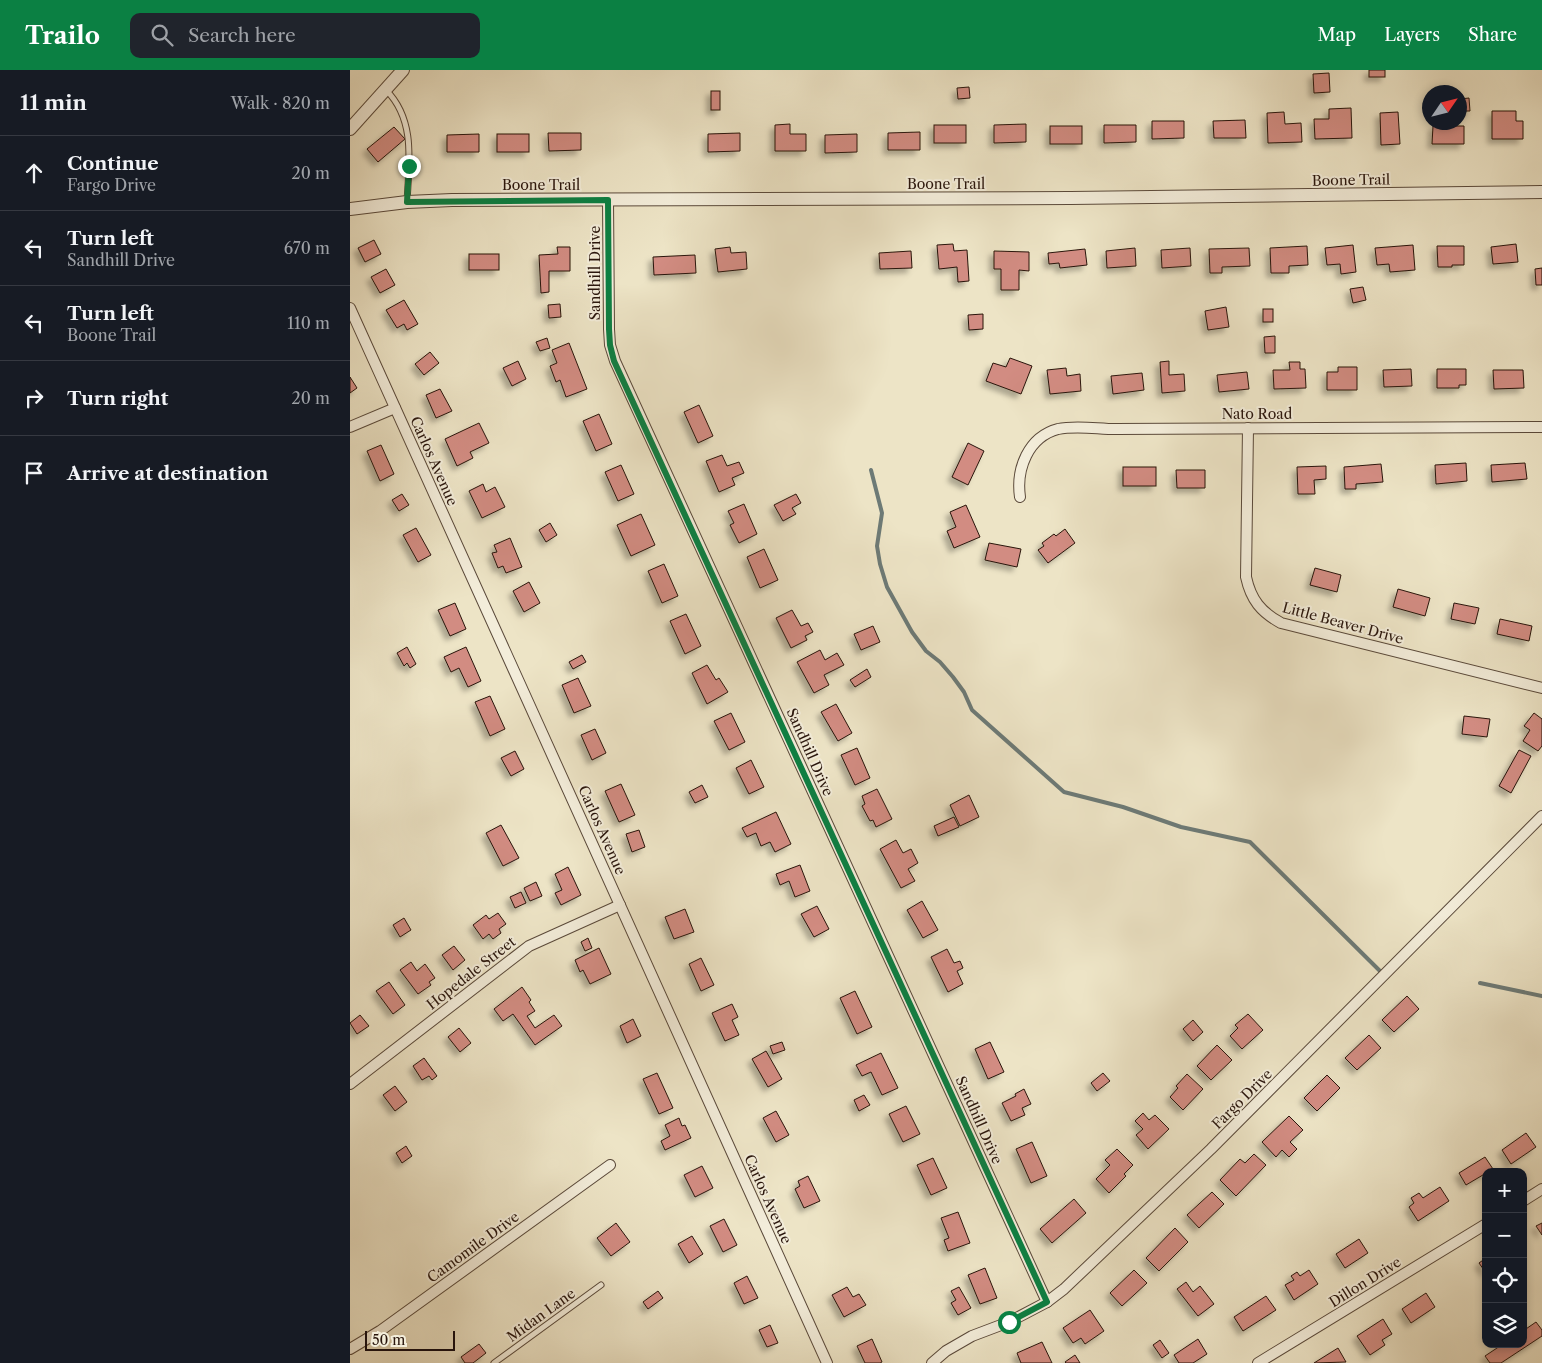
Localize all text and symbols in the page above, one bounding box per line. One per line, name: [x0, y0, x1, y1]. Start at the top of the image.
search box: [130, 13, 480, 58]
text: Trailo: [25, 21, 100, 50]
icon: search: [148, 21, 176, 49]
text: Search here: [188, 24, 296, 47]
text: Map: [1318, 24, 1356, 46]
text: Layers: [1384, 24, 1440, 46]
text: Share: [1468, 24, 1517, 46]
north arrow: [1422, 85, 1467, 130]
text: 11 min: [20, 90, 87, 115]
text: Walk · 820 m: [231, 93, 330, 113]
text: Continue: [67, 152, 159, 175]
route end: [398, 155, 421, 178]
icon: ahead: [20, 159, 48, 187]
text: 20 m: [291, 163, 330, 183]
street label: Boone Trail: [1312, 170, 1390, 190]
text: Fargo Drive: [67, 175, 156, 195]
street label: Boone Trail: [907, 175, 985, 193]
street label: Boone Trail: [502, 176, 580, 194]
street label: Sandhill Drive: [586, 226, 604, 320]
text: Turn left: [67, 227, 154, 250]
icon: left: [20, 234, 48, 262]
text: 670 m: [284, 238, 330, 258]
text: Sandhill Drive: [67, 250, 175, 270]
text: Turn left: [67, 302, 154, 325]
icon: left: [20, 309, 48, 337]
text: 110 m: [287, 313, 330, 333]
text: Boone Trail: [67, 325, 156, 345]
icon: right: [20, 384, 48, 412]
text: Turn right: [67, 387, 168, 410]
text: 20 m: [291, 388, 330, 408]
street label: Nato Road: [1222, 405, 1293, 423]
street label: Carlos Avenue: [406, 414, 462, 509]
icon: arrive: [20, 459, 48, 487]
text: Arrive at destination: [67, 462, 268, 485]
street label: Little Beaver Drive: [1281, 598, 1406, 648]
street label: Sandhill Drive: [783, 705, 837, 799]
street label: Carlos Avenue: [574, 783, 630, 878]
street label: Hopedale Street: [423, 933, 519, 1013]
street label: Fargo Drive: [1208, 1065, 1276, 1133]
street label: Sandhill Drive: [952, 1073, 1006, 1167]
street label: Carlos Avenue: [740, 1152, 796, 1247]
map controls: [1482, 1168, 1527, 1348]
button: +: [1482, 1168, 1527, 1213]
street label: Camomile Drive: [424, 1208, 523, 1286]
button: −: [1482, 1213, 1527, 1258]
street label: Dillon Drive: [1326, 1253, 1404, 1311]
button: locate: [1482, 1258, 1527, 1303]
street label: Midan Lane: [503, 1284, 579, 1346]
button: layers: [1482, 1303, 1527, 1348]
route start: [998, 1311, 1021, 1334]
scale bar: [365, 1328, 455, 1351]
text: 50 m: [372, 1331, 405, 1349]

